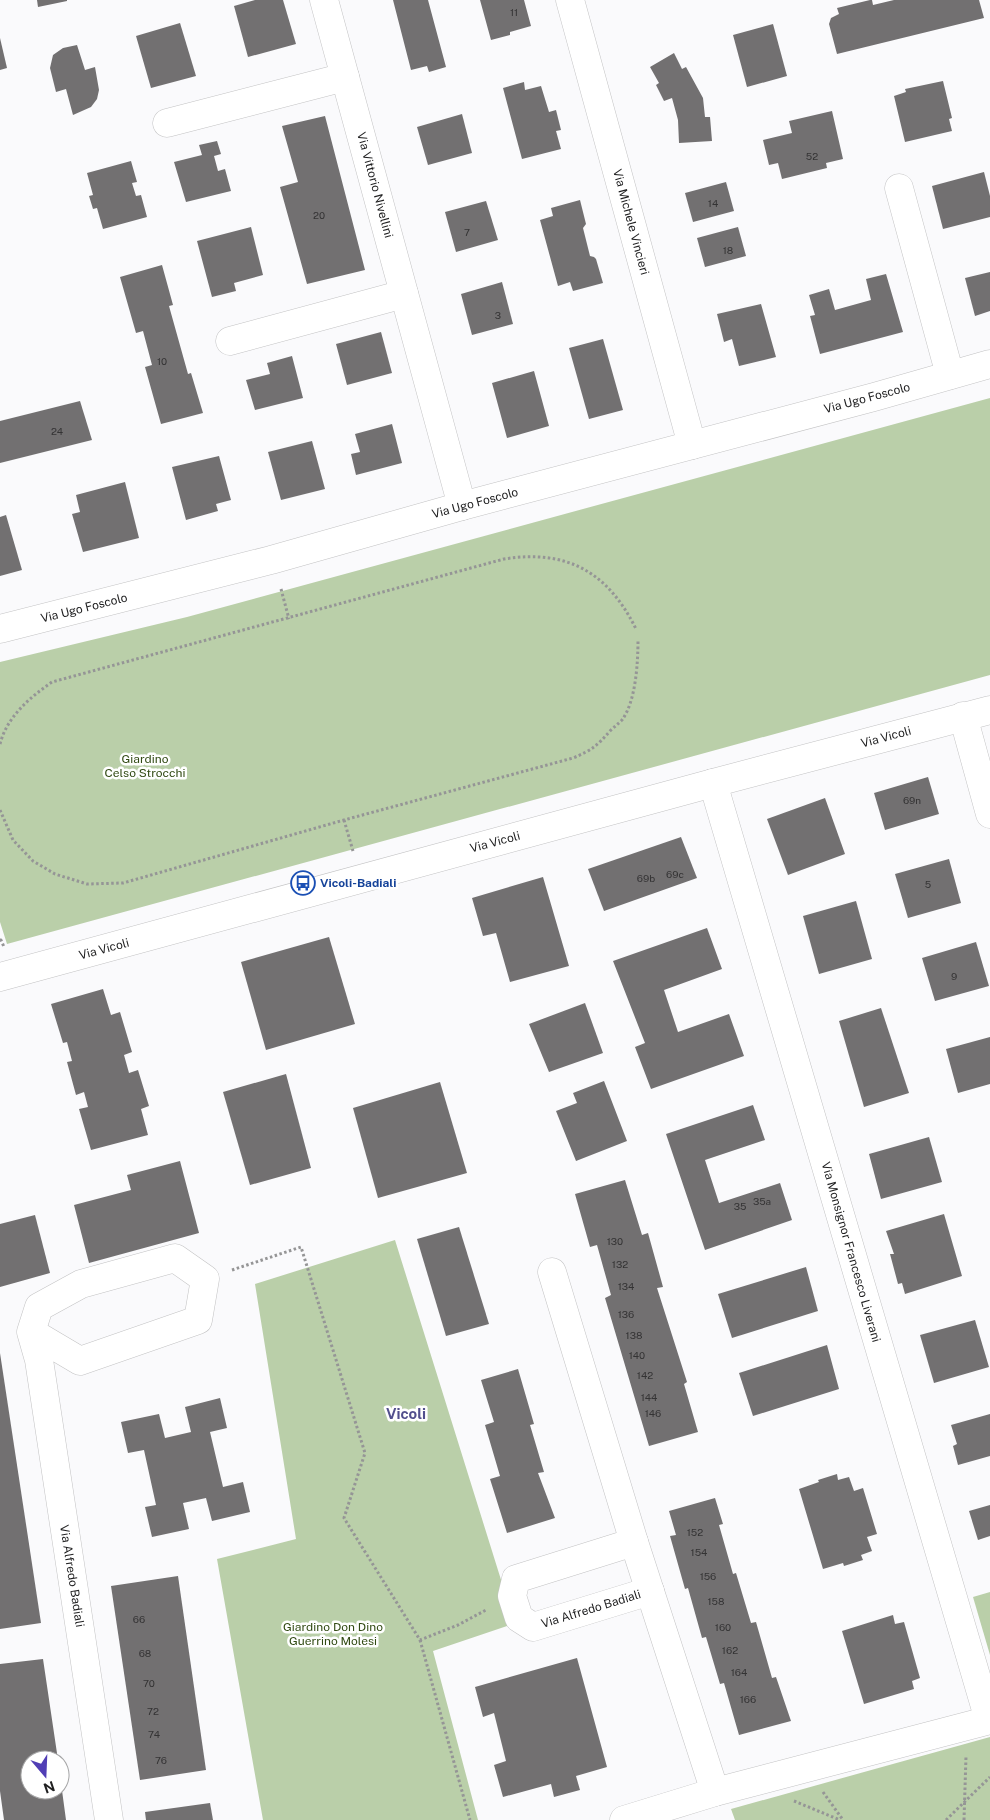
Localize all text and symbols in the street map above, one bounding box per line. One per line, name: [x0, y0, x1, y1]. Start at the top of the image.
house number: 11: [510, 6, 518, 18]
street label: Via Vittorio Nivellini: [354, 131, 396, 239]
house number: 52: [806, 150, 818, 162]
street label: Via Michele Vincieri: [610, 168, 652, 276]
house number: 14: [708, 197, 718, 209]
house number: 20: [313, 209, 325, 221]
house number: 7: [464, 226, 470, 238]
house number: 18: [723, 244, 733, 256]
house number: 3: [495, 309, 501, 321]
house number: 10: [157, 355, 167, 367]
street label: Via Ugo Foscolo: [822, 380, 912, 416]
house number: 24: [51, 425, 63, 437]
street label: Via Ugo Foscolo: [430, 485, 520, 521]
street label: Via Ugo Foscolo: [39, 590, 129, 626]
street label: Via Vicoli: [859, 724, 913, 750]
park label: Giardino Celso Strocchi: [105, 752, 185, 780]
house number: 69n: [903, 794, 921, 806]
street label: Via Vicoli: [468, 829, 522, 855]
house number: 69c: [666, 868, 684, 880]
bus stop icon: Vicoli-Badiali: [290, 870, 316, 896]
house number: 69b: [637, 872, 655, 884]
place label: Vicoli-Badiali: [320, 876, 396, 890]
house number: 5: [925, 878, 931, 890]
street label: Via Vicoli: [77, 936, 131, 962]
house number: 9: [951, 970, 957, 982]
street label: Via Monsignor Francesco Liverani: [819, 1160, 883, 1344]
house number: 35a: [753, 1195, 771, 1207]
house number: 35: [734, 1200, 746, 1212]
house number: 130: [607, 1235, 623, 1247]
house number: 132: [612, 1258, 628, 1270]
house number: 134: [618, 1280, 634, 1292]
house number: 136: [618, 1308, 634, 1320]
house number: 138: [626, 1329, 642, 1341]
house number: 140: [629, 1349, 645, 1361]
house number: 142: [637, 1369, 653, 1381]
house number: 144: [641, 1391, 657, 1403]
district label: Vicoli: [386, 1405, 426, 1422]
house number: 146: [645, 1407, 661, 1419]
street label: Via Alfredo Badiali: [57, 1524, 87, 1628]
house number: 152: [687, 1526, 703, 1538]
house number: 154: [691, 1546, 707, 1558]
house number: 156: [700, 1570, 716, 1582]
street label: Via Alfredo Badiali: [539, 1587, 643, 1631]
house number: 158: [708, 1595, 724, 1607]
house number: 66: [133, 1613, 145, 1625]
park label: Giardino Don Dino Guerrino Molesi: [283, 1620, 383, 1648]
house number: 160: [715, 1621, 731, 1633]
house number: 162: [722, 1644, 738, 1656]
house number: 68: [139, 1647, 151, 1659]
house number: 164: [731, 1666, 747, 1678]
house number: 70: [143, 1677, 155, 1689]
house number: 166: [740, 1693, 756, 1705]
house number: 72: [147, 1705, 159, 1717]
house number: 74: [148, 1728, 160, 1740]
north arrow: [20, 1750, 70, 1800]
house number: 76: [155, 1754, 167, 1766]
text: N: [41, 1778, 57, 1797]

